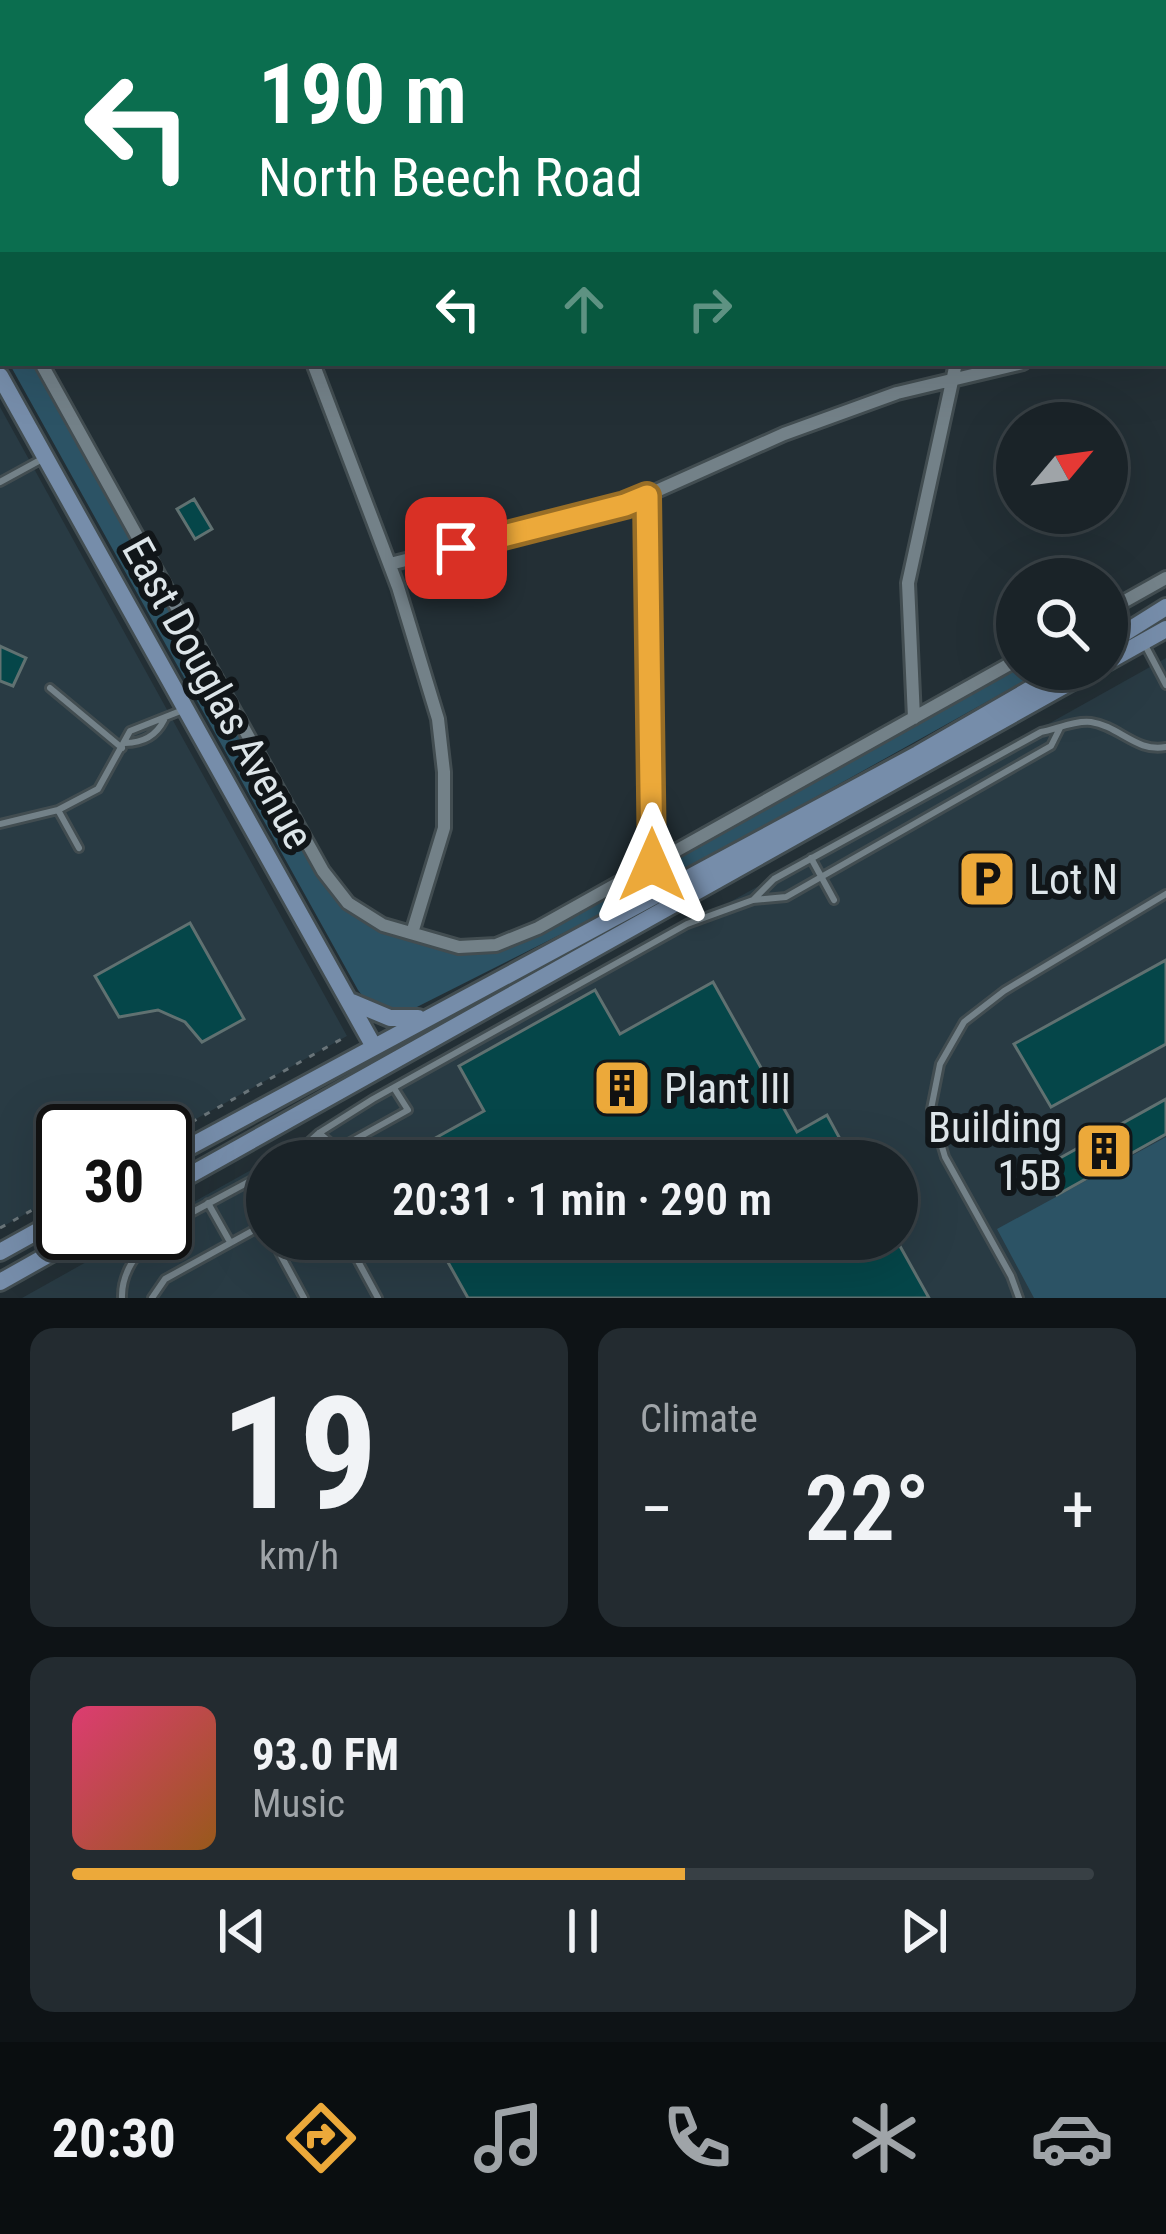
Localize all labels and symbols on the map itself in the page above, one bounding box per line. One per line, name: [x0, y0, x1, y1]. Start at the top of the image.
north arrow: [996, 402, 1128, 534]
pin: [405, 497, 507, 599]
street label: East Douglas Avenue: [112, 529, 324, 857]
position arrow: [589, 802, 715, 928]
parking icon: Lot N: [956, 848, 1018, 910]
place label: Lot N: [1029, 855, 1118, 904]
building icon: Plant III: [591, 1057, 653, 1119]
place label: Plant III: [664, 1064, 791, 1113]
place label: Building 15B: [928, 1103, 1062, 1200]
speed limit sign: 30: [36, 1104, 192, 1260]
building icon: Building 15B: [1073, 1120, 1135, 1182]

